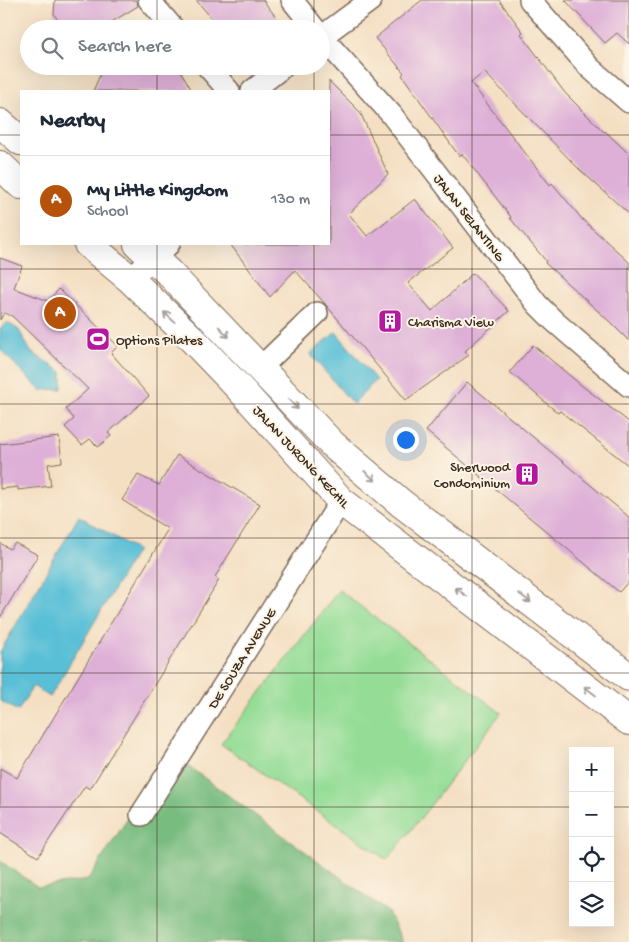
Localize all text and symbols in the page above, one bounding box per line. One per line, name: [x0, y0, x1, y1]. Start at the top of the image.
search box: [20, 20, 330, 75]
icon: search: [38, 34, 66, 62]
text: Search here: [78, 36, 172, 59]
text: Nearby: [40, 110, 105, 135]
street label: JALAN SELANTING: [429, 172, 508, 266]
text: My Little Kingdom: [87, 180, 228, 203]
text: A: [51, 191, 61, 210]
text: 130 m: [271, 191, 310, 210]
text: School: [87, 203, 129, 222]
pin: A: [44, 294, 76, 332]
building icon: Charisma View: [377, 308, 403, 334]
one-way arrow: [162, 311, 175, 323]
place label: Charisma View: [408, 315, 494, 332]
sports icon: Options Pilates: [85, 326, 111, 352]
one-way arrow: [218, 326, 230, 338]
place label: Options Pilates: [116, 333, 203, 350]
one-way arrow: [287, 398, 299, 410]
street label: JALAN JURONG KECHIL: [248, 403, 353, 513]
your location: [393, 427, 419, 453]
place label: Sherwood Condominium: [434, 460, 512, 493]
building icon: Sherwood Condominium: [514, 461, 540, 487]
one-way arrow: [363, 471, 376, 482]
one-way arrow: [455, 587, 468, 598]
one-way arrow: [518, 593, 532, 603]
street label: DE SOUZA AVENUE: [205, 605, 282, 714]
one-way arrow: [583, 686, 597, 696]
map controls: [569, 747, 614, 927]
button: +: [569, 747, 614, 792]
button: −: [569, 792, 614, 837]
button: locate: [569, 837, 614, 882]
button: layers: [569, 882, 614, 927]

